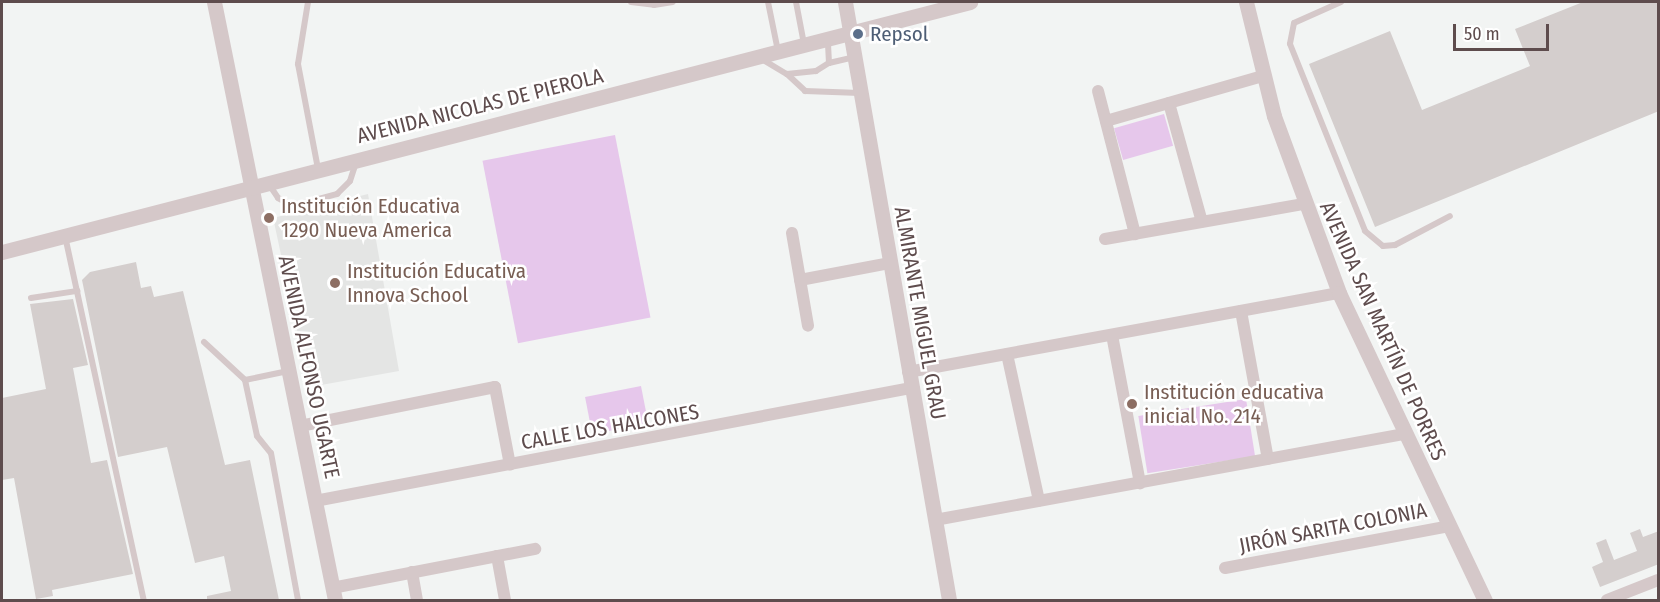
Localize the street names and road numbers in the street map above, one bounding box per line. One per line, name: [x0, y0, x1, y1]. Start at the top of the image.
street label: AVENIDA NICOLAS DE PIEROLA: [354, 63, 606, 149]
street label: AVENIDA SAN MARTÍN DE PORRES: [1314, 198, 1452, 464]
street label: ALMIRANTE MIGUEL GRAU: [889, 205, 951, 421]
street label: AVENIDA ALFONSO UGARTE: [273, 253, 345, 481]
street label: CALLE LOS HALCONES: [519, 399, 701, 455]
street label: JIRÓN SARITA COLONIA: [1237, 497, 1429, 559]

